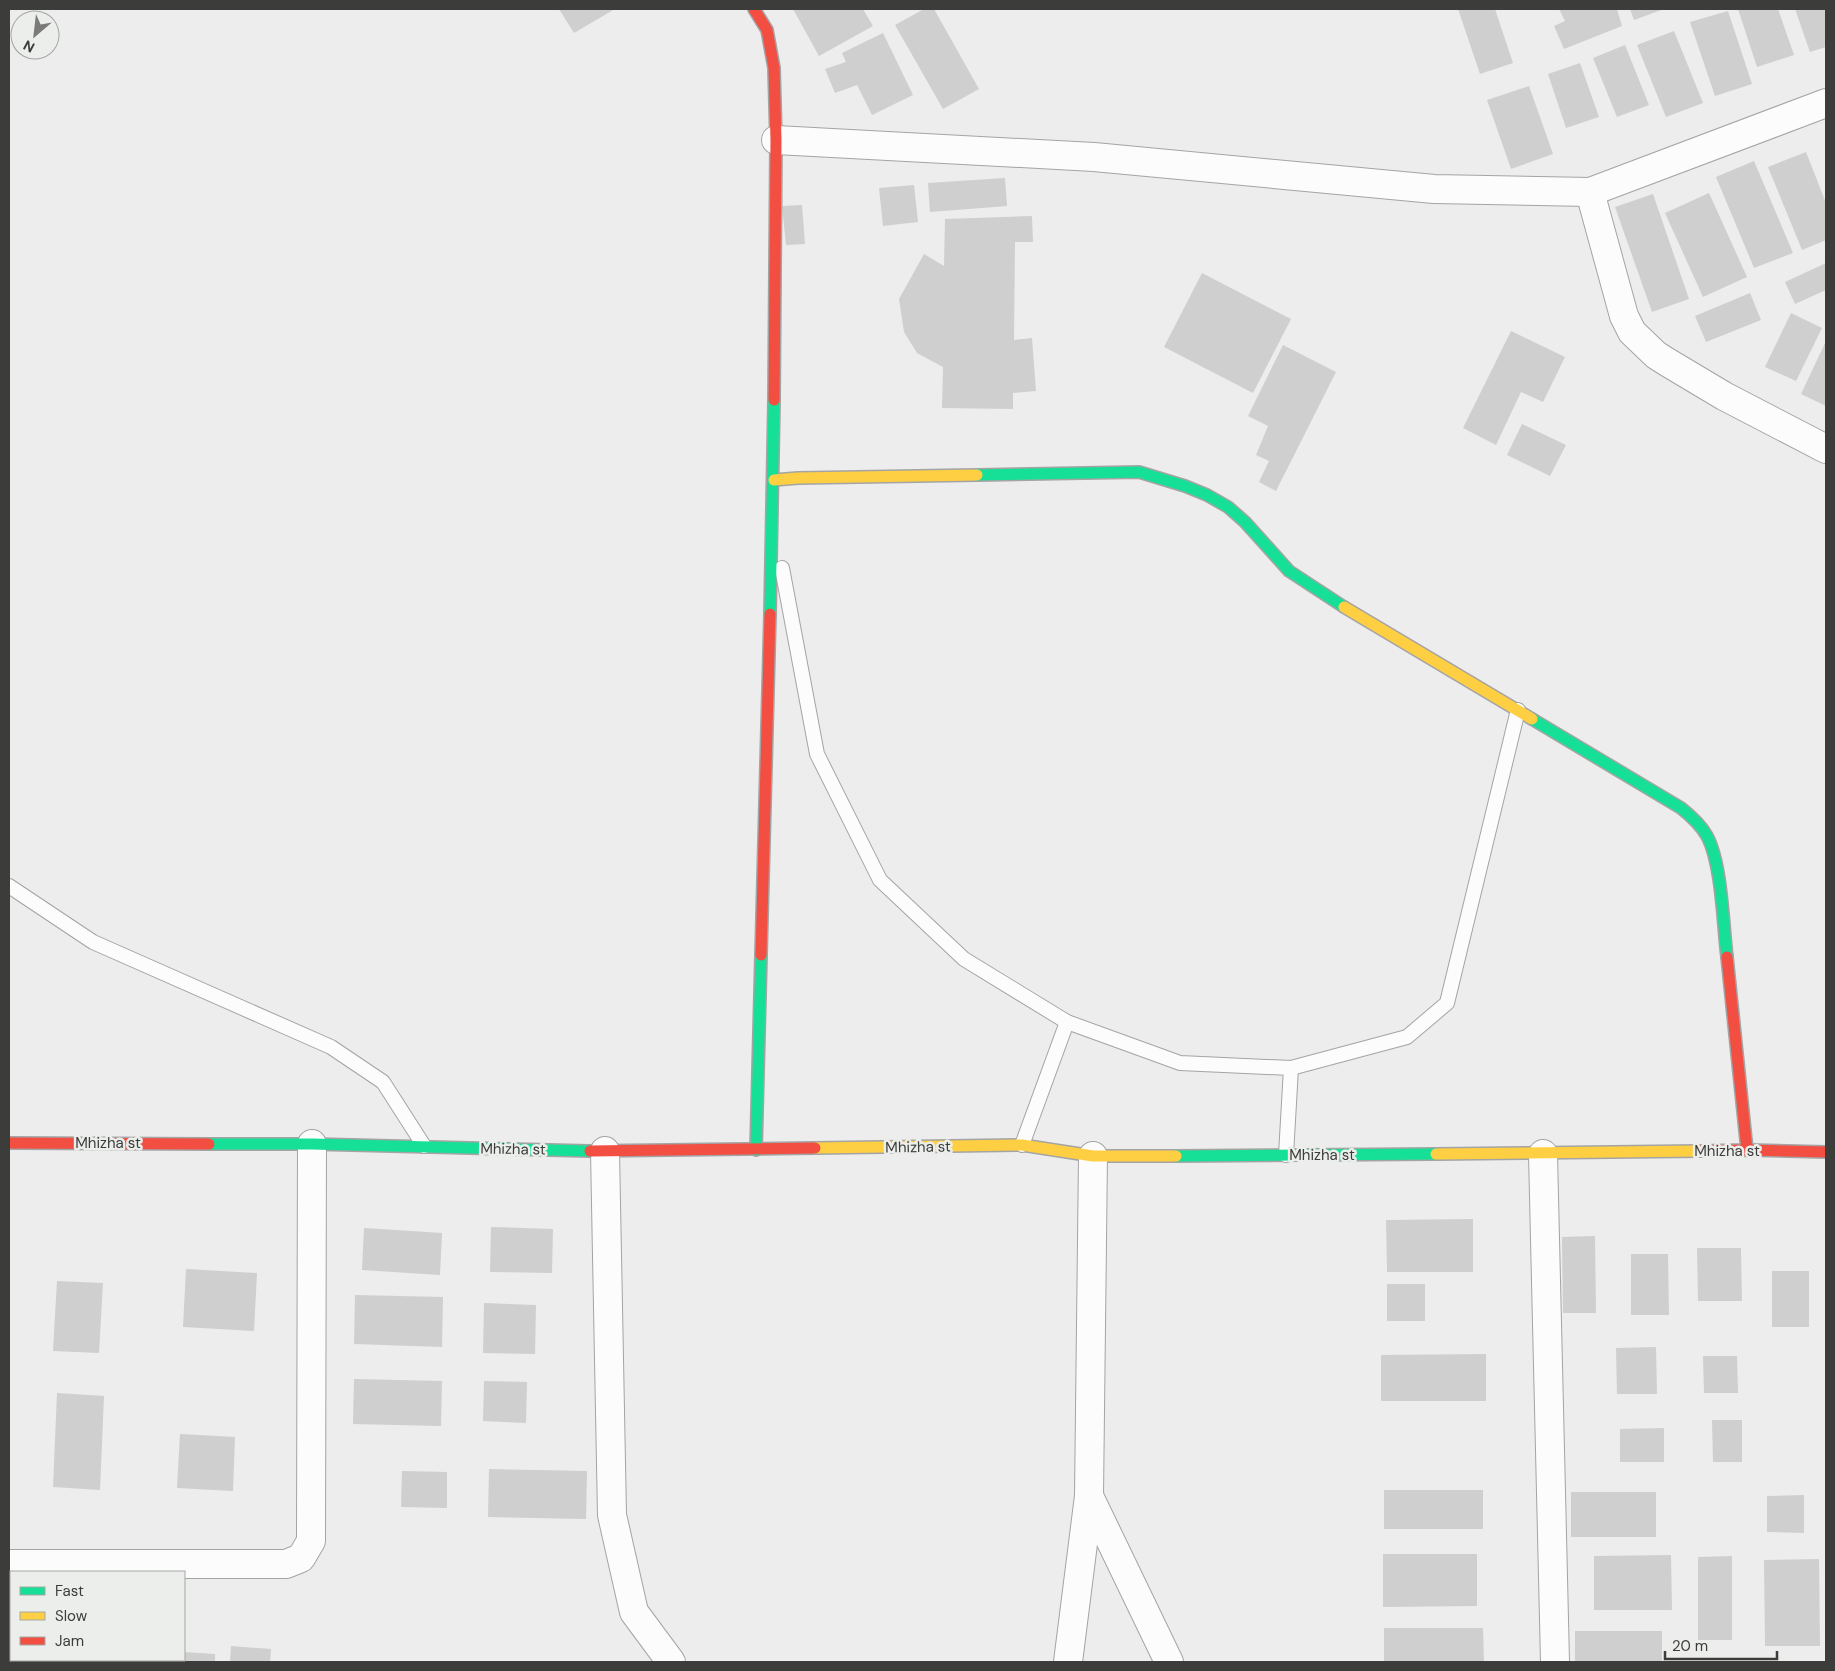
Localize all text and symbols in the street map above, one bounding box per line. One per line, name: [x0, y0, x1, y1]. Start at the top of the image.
north arrow: [10, 10, 60, 60]
text: N: [20, 36, 38, 57]
street label: Mhizha st: [75, 1133, 141, 1153]
street label: Mhizha st: [885, 1136, 951, 1158]
street label: Mhizha st: [480, 1138, 546, 1160]
street label: Mhizha st: [1694, 1141, 1760, 1161]
street label: Mhizha st: [1289, 1145, 1355, 1165]
legend: [10, 1571, 185, 1661]
text: Fast: [55, 1581, 84, 1601]
text: Slow: [55, 1606, 88, 1626]
scale bar: [1665, 1628, 1778, 1660]
text: Jam: [55, 1631, 84, 1651]
text: 20 m: [1672, 1636, 1708, 1656]

